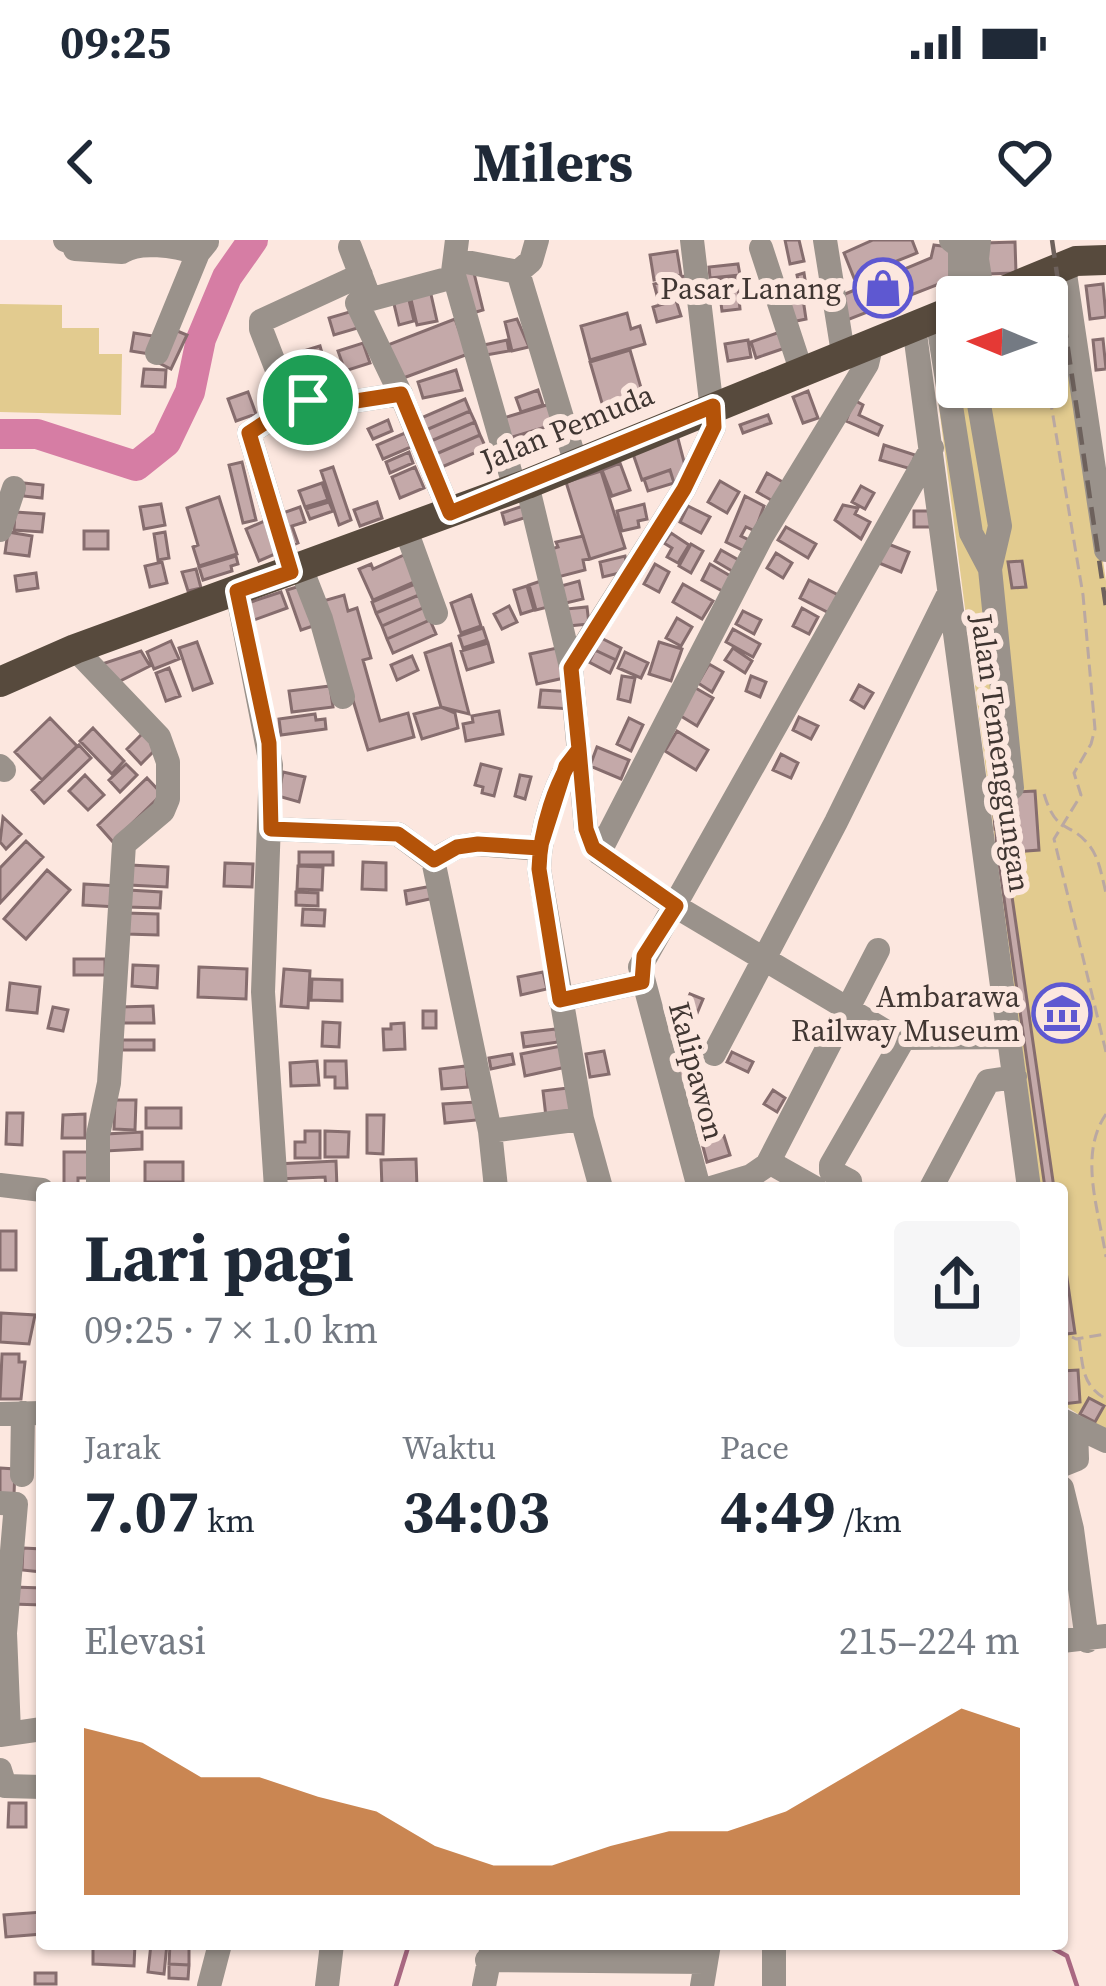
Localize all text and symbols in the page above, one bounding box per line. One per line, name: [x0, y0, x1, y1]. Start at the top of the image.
text: 09:25: [60, 11, 171, 73]
text: Milers: [473, 125, 633, 199]
icon: back: [48, 129, 114, 195]
icon: heart: [992, 129, 1058, 195]
shop icon: Pasar Lanang: [852, 257, 914, 319]
place label: Pasar Lanang: [660, 268, 841, 309]
north arrow: [936, 276, 1068, 408]
map controls: [936, 276, 1068, 408]
pin: [257, 349, 359, 451]
icon: arrive: [275, 367, 341, 433]
street label: Jalan Pemuda: [474, 373, 660, 481]
street label: Jalan Temenggungan: [961, 610, 1041, 895]
place label: Ambarawa Railway Museum: [791, 976, 1021, 1051]
museum icon: Ambarawa Railway Museum: [1031, 982, 1093, 1044]
street label: Kalipawon: [659, 997, 735, 1145]
text: Lari pagi: [84, 1213, 354, 1303]
button: share: [894, 1221, 1020, 1347]
text: 09:25 · 7 × 1.0 km: [84, 1303, 378, 1356]
text: Jarak: [84, 1425, 161, 1470]
text: Waktu: [402, 1425, 496, 1470]
text: Pace: [720, 1425, 789, 1470]
text: 7.07: [84, 1470, 200, 1552]
text: 34:03: [402, 1470, 550, 1552]
text: 4:49: [720, 1470, 836, 1552]
text: km: [200, 1498, 255, 1543]
text: /km: [836, 1498, 902, 1543]
text: Elevasi: [84, 1614, 206, 1667]
text: 215–224 m: [839, 1614, 1020, 1667]

